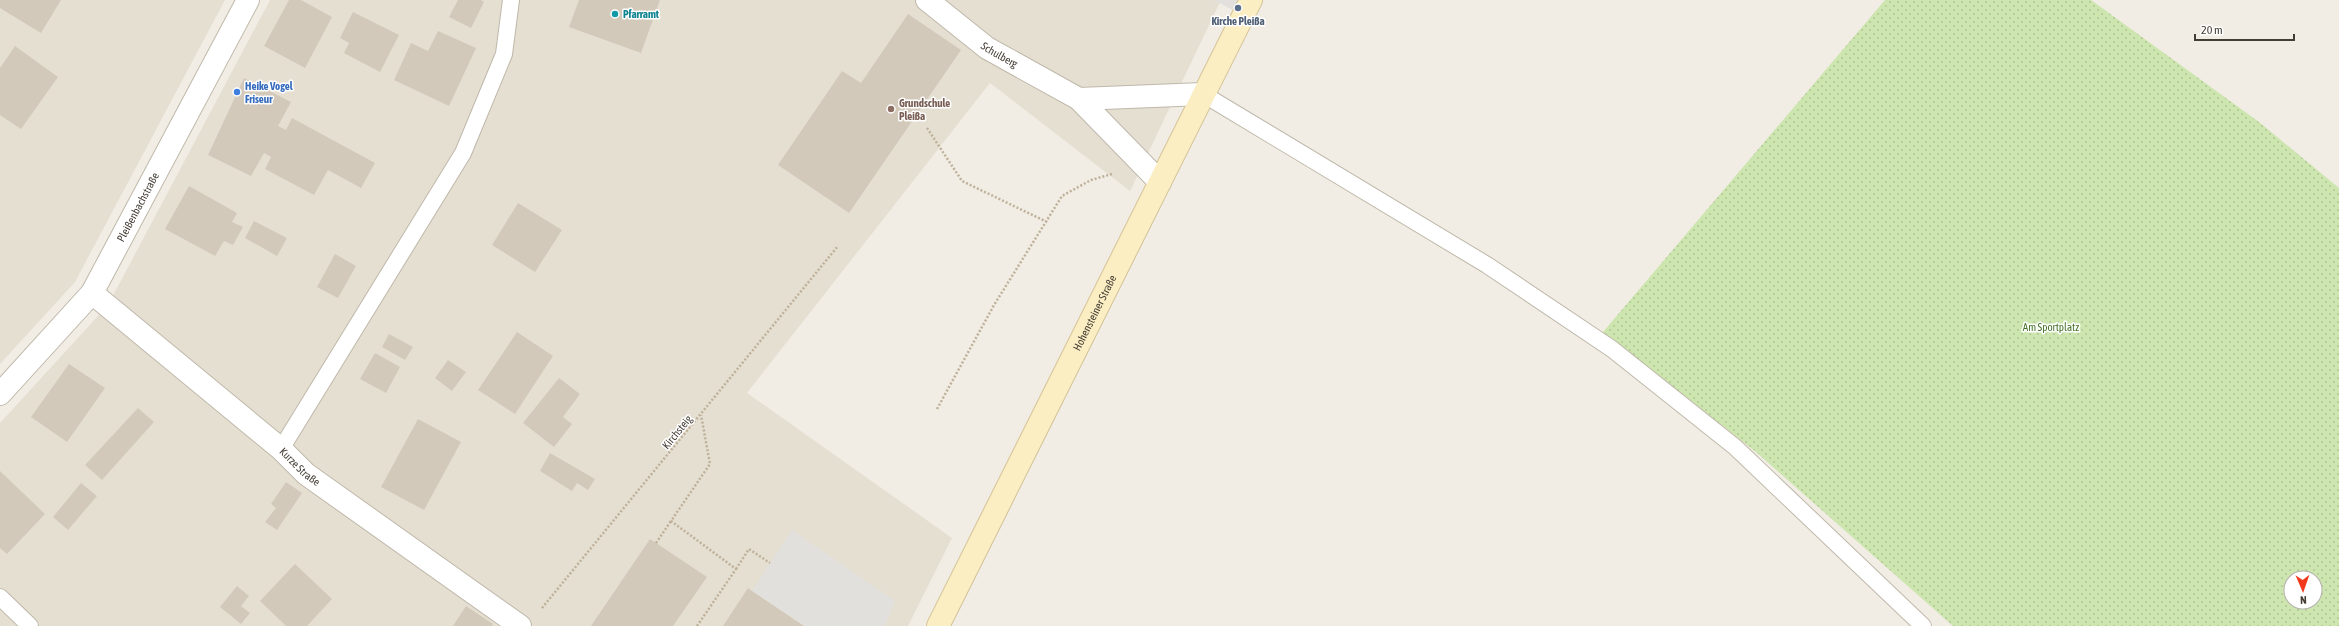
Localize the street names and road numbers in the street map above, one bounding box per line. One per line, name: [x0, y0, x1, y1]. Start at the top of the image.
street label: Schulberg: [979, 40, 1020, 70]
street label: Pleißenbachstraße: [115, 171, 161, 244]
street label: Hohensteiner Straße: [1071, 273, 1118, 353]
street label: Kirchsteig: [660, 413, 694, 451]
street label: Kurze Straße: [277, 445, 322, 488]

